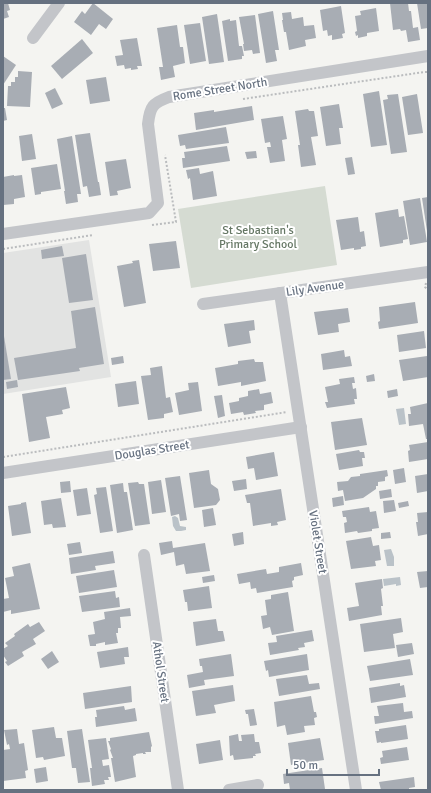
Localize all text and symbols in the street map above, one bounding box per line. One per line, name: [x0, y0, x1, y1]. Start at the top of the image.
street label: Rome Street North: [172, 75, 268, 104]
park label: St Sebastian's Primary School: [219, 223, 297, 252]
street label: Lily Avenue: [285, 277, 345, 300]
street label: Douglas Street: [114, 437, 191, 464]
street label: Violet Street: [305, 509, 330, 575]
street label: Athol Street: [149, 641, 172, 704]
scale bar: [287, 751, 379, 777]
text: 50 m: [293, 758, 318, 773]

